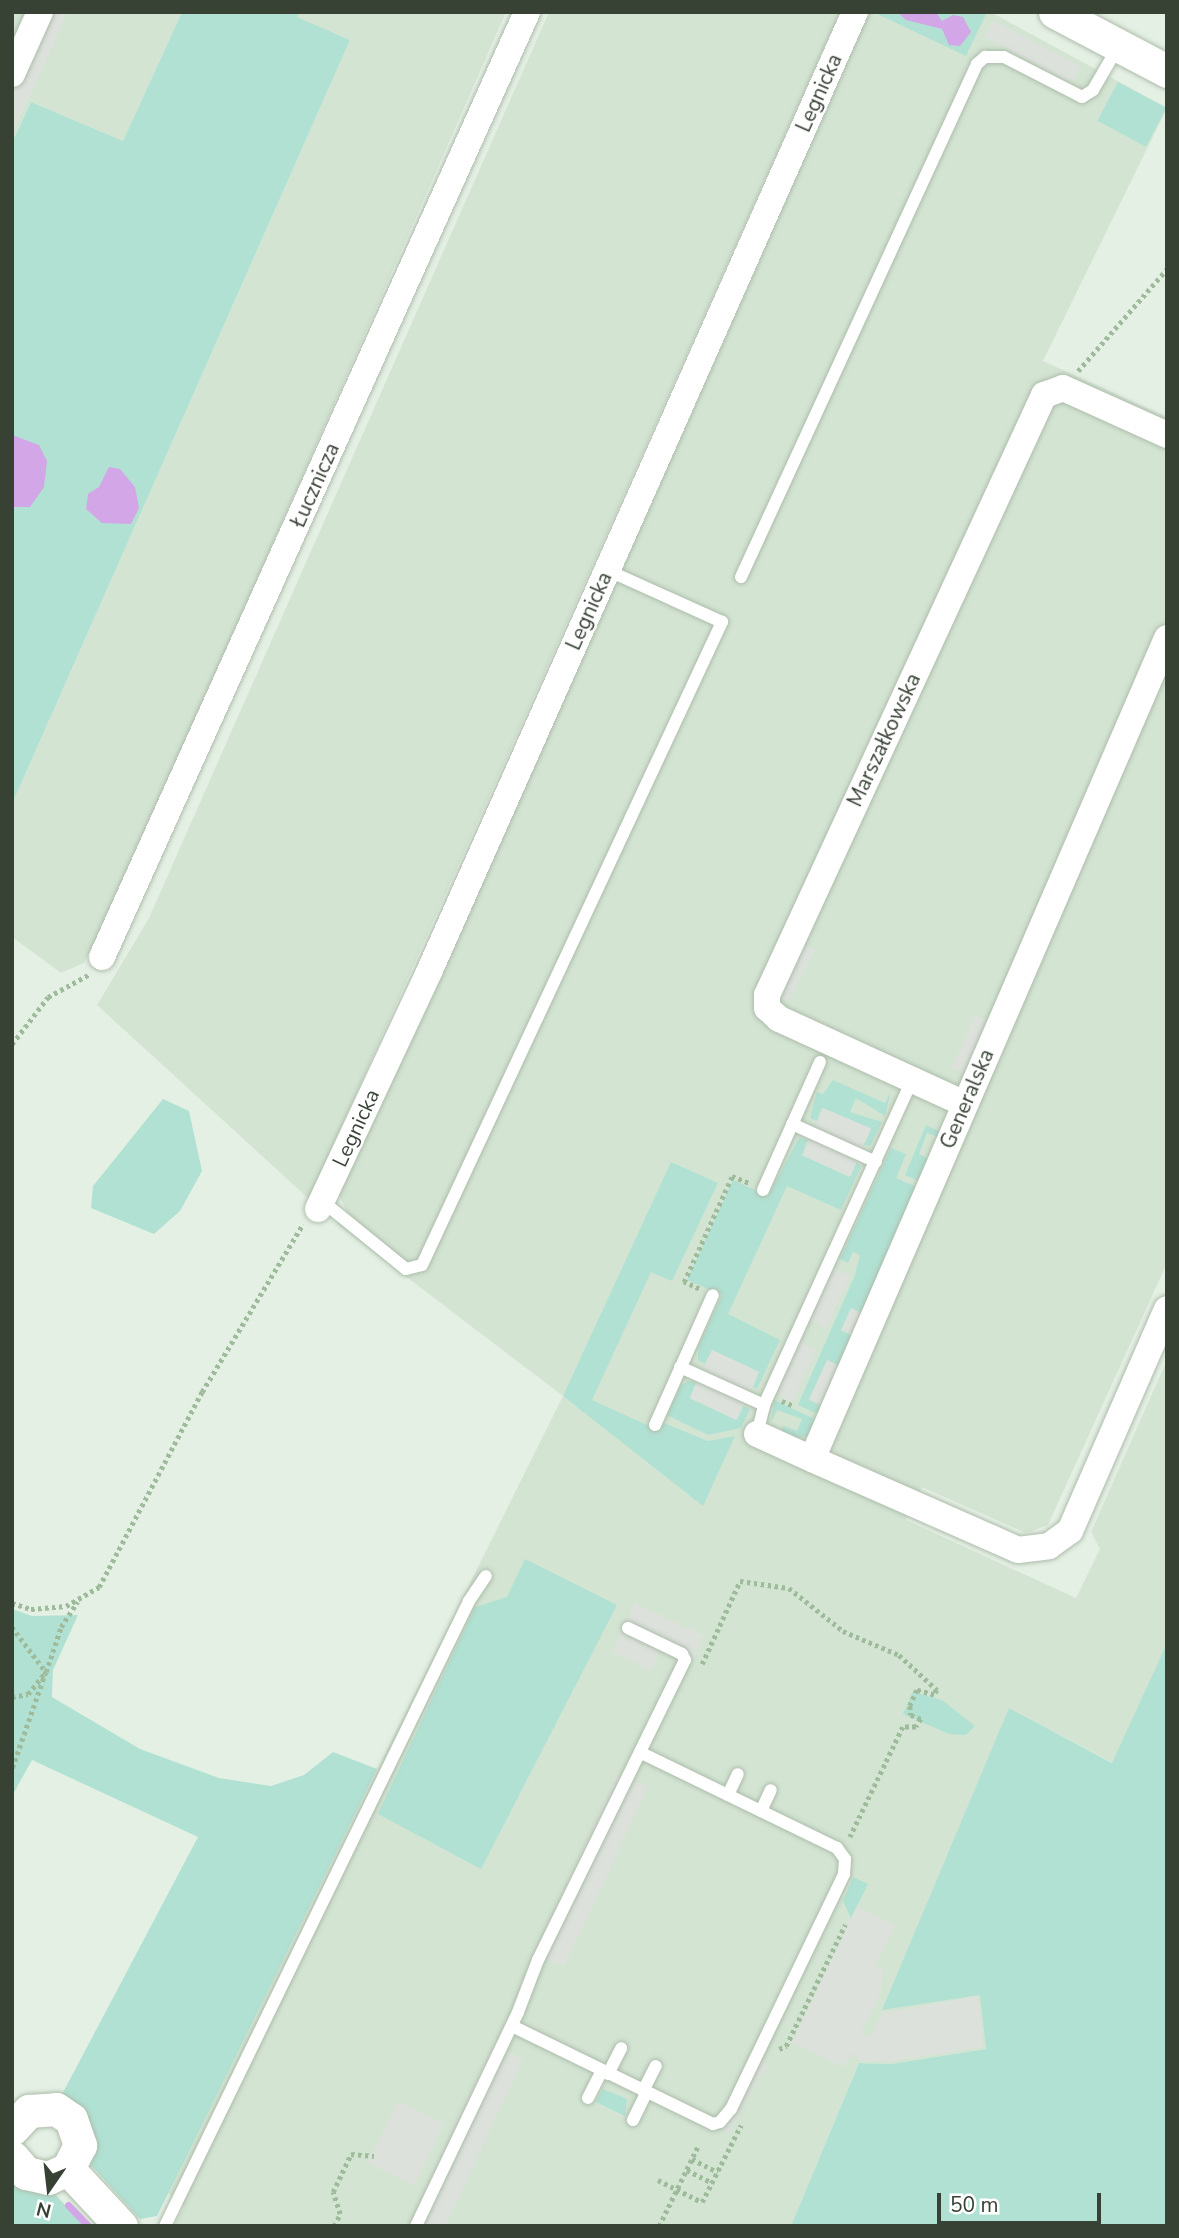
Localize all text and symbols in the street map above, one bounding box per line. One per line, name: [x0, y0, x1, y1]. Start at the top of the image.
street label: Legnicka: [791, 50, 847, 136]
street label: Łucznicza: [285, 439, 345, 531]
street label: Legnicka: [561, 568, 617, 654]
street label: Marszałkowska: [842, 669, 926, 811]
street label: Generalska: [935, 1045, 999, 1153]
street label: Legnicka: [327, 1085, 385, 1171]
north arrow: [14, 2154, 84, 2224]
scale bar: [941, 2178, 1106, 2222]
text: 50 m: [950, 2191, 999, 2219]
text: N: [34, 2195, 54, 2224]

